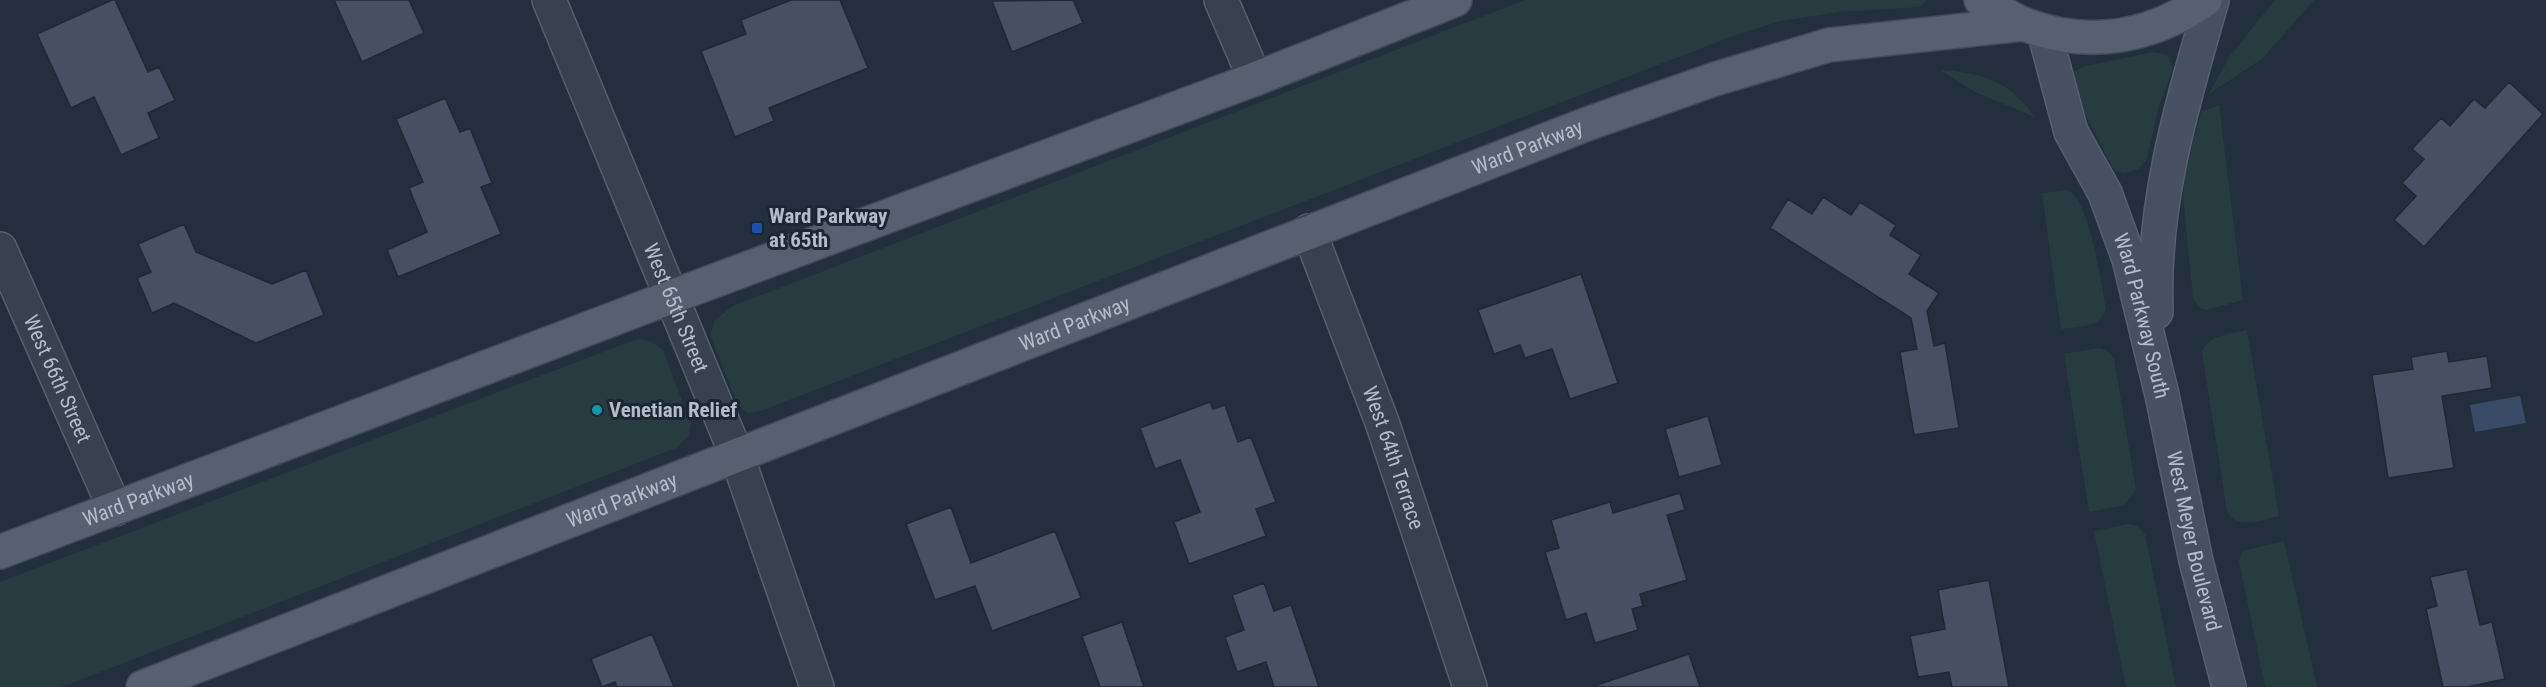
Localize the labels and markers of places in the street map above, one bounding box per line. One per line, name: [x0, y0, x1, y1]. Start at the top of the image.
place label: Ward Parkway at 65th: [769, 204, 888, 252]
marker: Ward Parkway at 65th: [750, 221, 764, 235]
place label: Venetian Relief: [609, 398, 737, 422]
marker: Venetian Relief: [590, 403, 604, 417]

